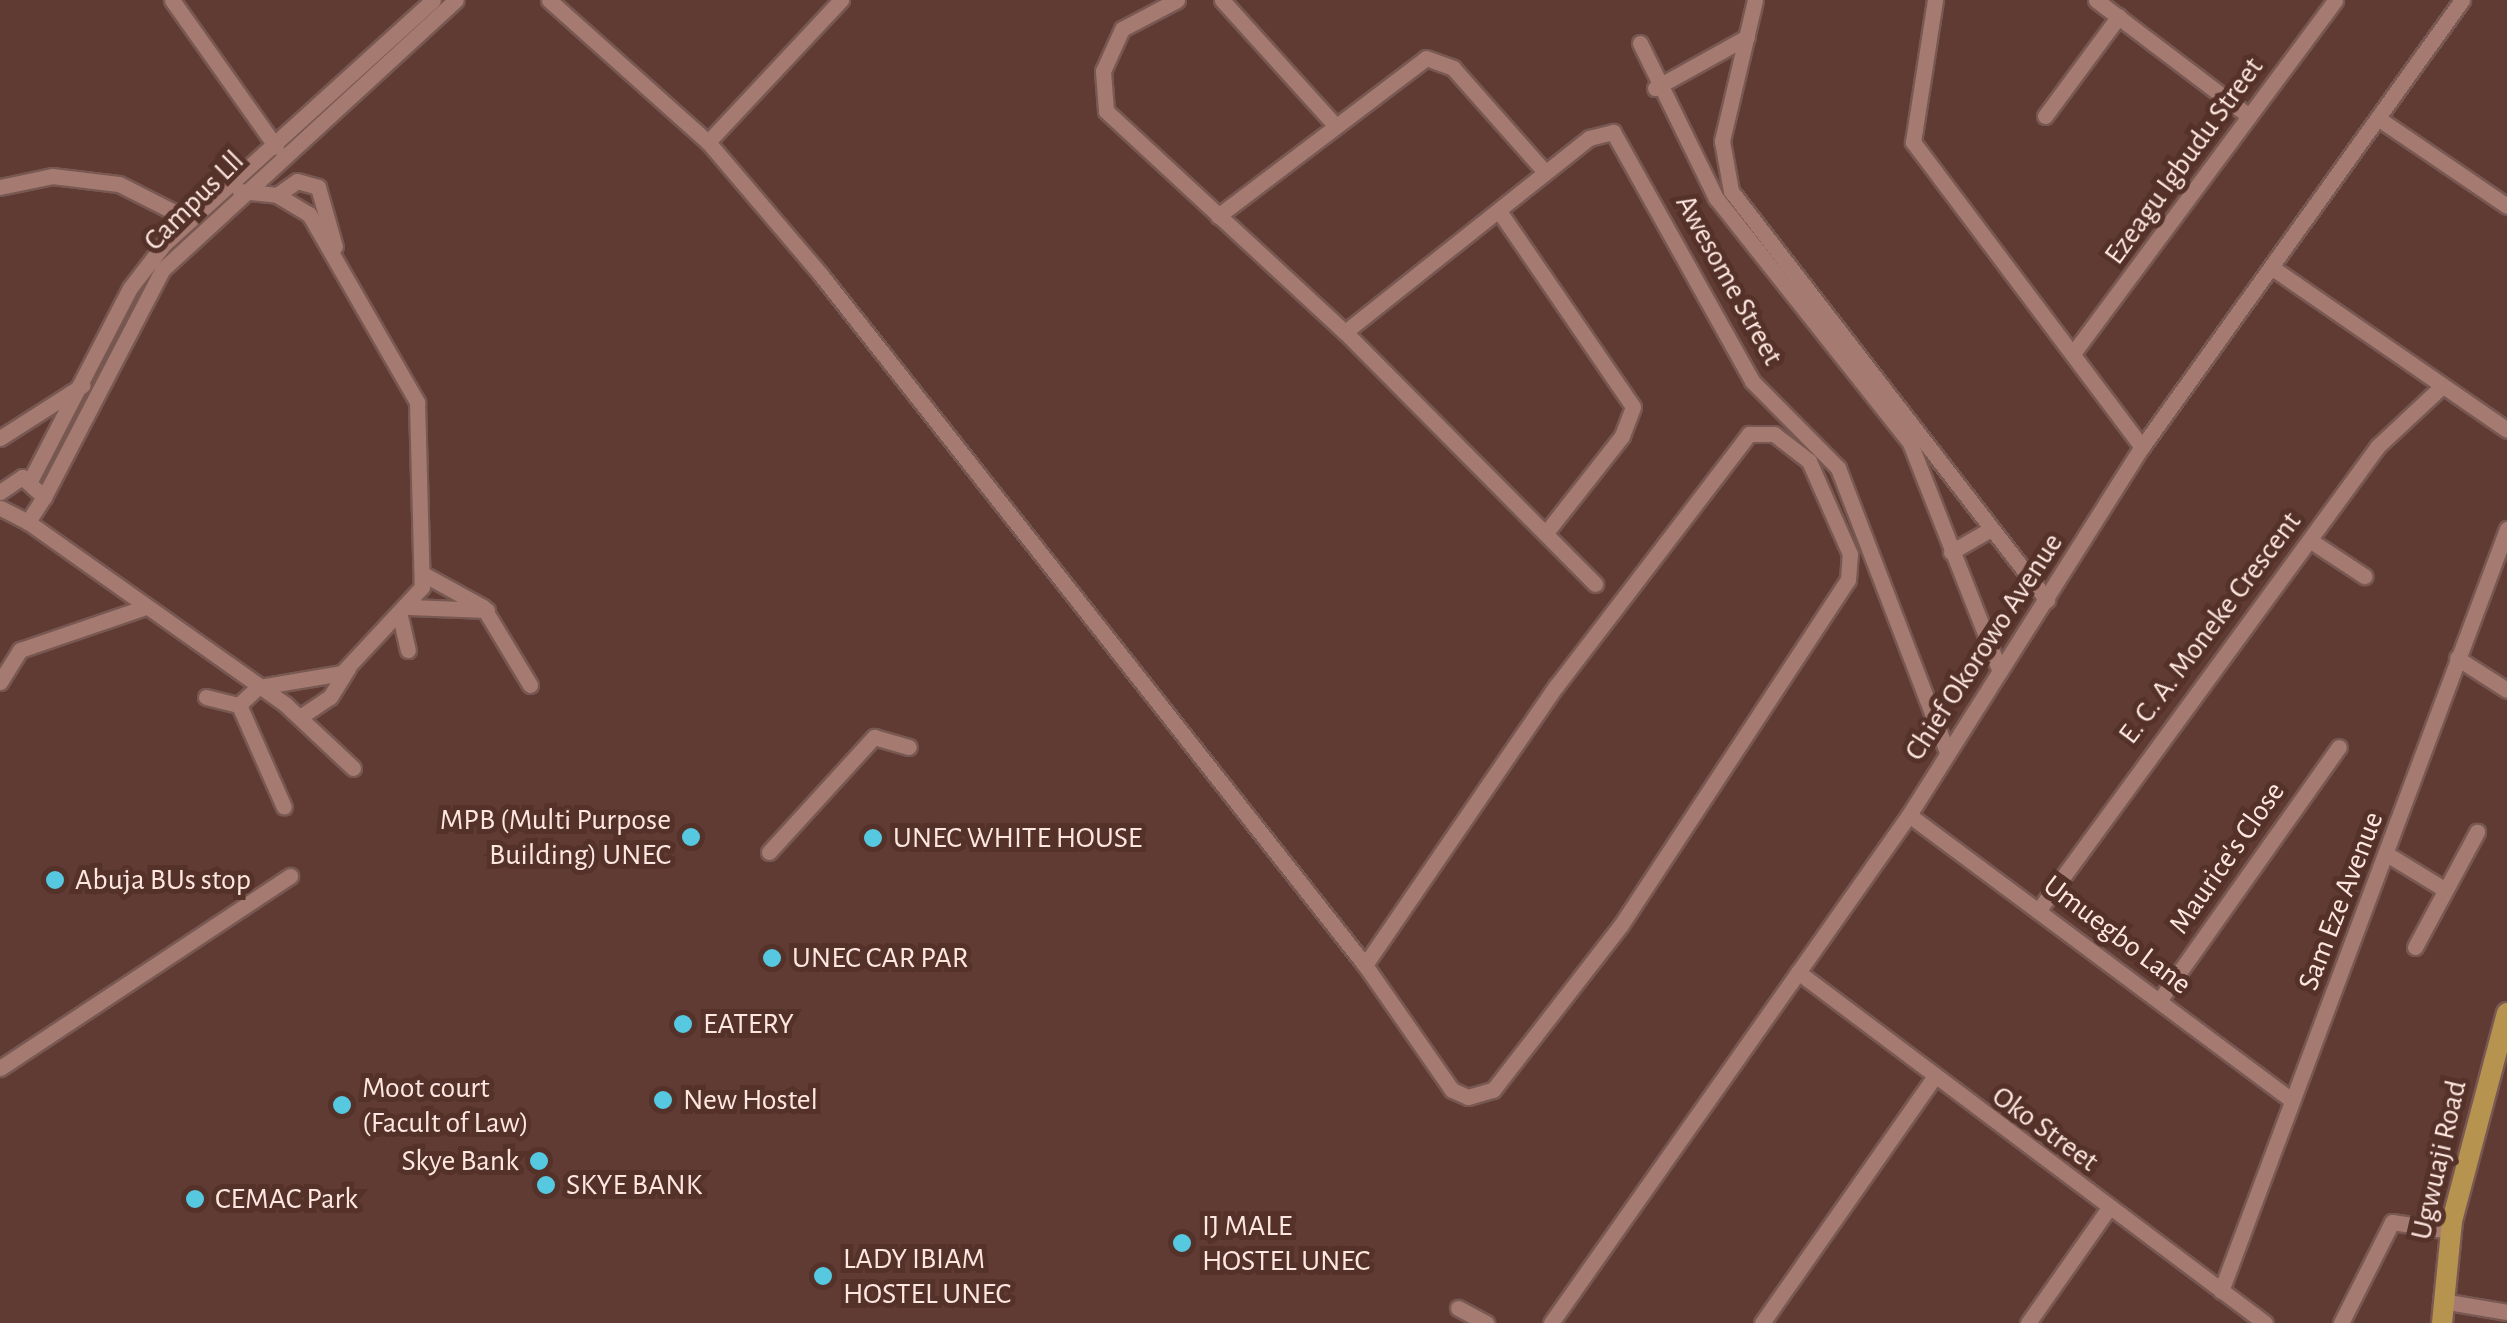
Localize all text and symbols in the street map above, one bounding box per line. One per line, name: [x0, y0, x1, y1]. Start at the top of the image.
street label: Ezeagu Igbudu Street: [2097, 50, 2271, 272]
street label: Campus Lll: [136, 143, 252, 259]
street label: Awesome Street: [1667, 188, 1791, 372]
street label: E. C. A. Moneke Crescent: [2111, 505, 2309, 751]
street label: Chief Okorowo Avenue: [1897, 527, 2071, 767]
street label: Maurice's Close: [2161, 775, 2293, 941]
place label: MPB (Multi Purpose Building) UNEC: [440, 802, 671, 872]
street label: Sam Eze Avenue: [2290, 807, 2392, 995]
place label: UNEC WHITE HOUSE: [893, 820, 1142, 856]
marker: MPB (Multi Purpose Building) UNEC: [680, 826, 702, 848]
marker: UNEC WHITE HOUSE: [862, 827, 884, 849]
place label: Abuja BUs stop: [75, 862, 251, 898]
street label: Umuegbo Lane: [2036, 868, 2198, 1002]
marker: Abuja BUs stop: [44, 869, 66, 891]
place label: UNEC CAR PAR: [792, 940, 968, 976]
marker: UNEC CAR PAR: [761, 947, 783, 969]
place label: EATERY: [703, 1006, 794, 1042]
marker: EATERY: [672, 1013, 694, 1035]
place label: Moot court (Facult of Law): [362, 1070, 529, 1140]
street label: Ugwuaji Road: [2403, 1077, 2475, 1243]
street label: Oko Street: [1985, 1078, 2105, 1180]
place label: New Hostel: [683, 1082, 818, 1118]
marker: New Hostel: [652, 1089, 674, 1111]
marker: Moot court (Facult of Law): [331, 1094, 353, 1116]
place label: Skye Bank: [401, 1143, 519, 1179]
marker: Skye Bank: [528, 1150, 550, 1172]
place label: SKYE BANK: [566, 1167, 702, 1203]
marker: SKYE BANK: [535, 1174, 557, 1196]
place label: CEMAC Park: [215, 1181, 358, 1217]
marker: CEMAC Park: [184, 1188, 206, 1210]
place label: IJ MALE HOSTEL UNEC: [1202, 1208, 1370, 1278]
marker: IJ MALE HOSTEL UNEC: [1171, 1232, 1193, 1254]
place label: LADY IBIAM HOSTEL UNEC: [843, 1241, 1011, 1312]
marker: LADY IBIAM HOSTEL UNEC: [812, 1265, 834, 1287]

